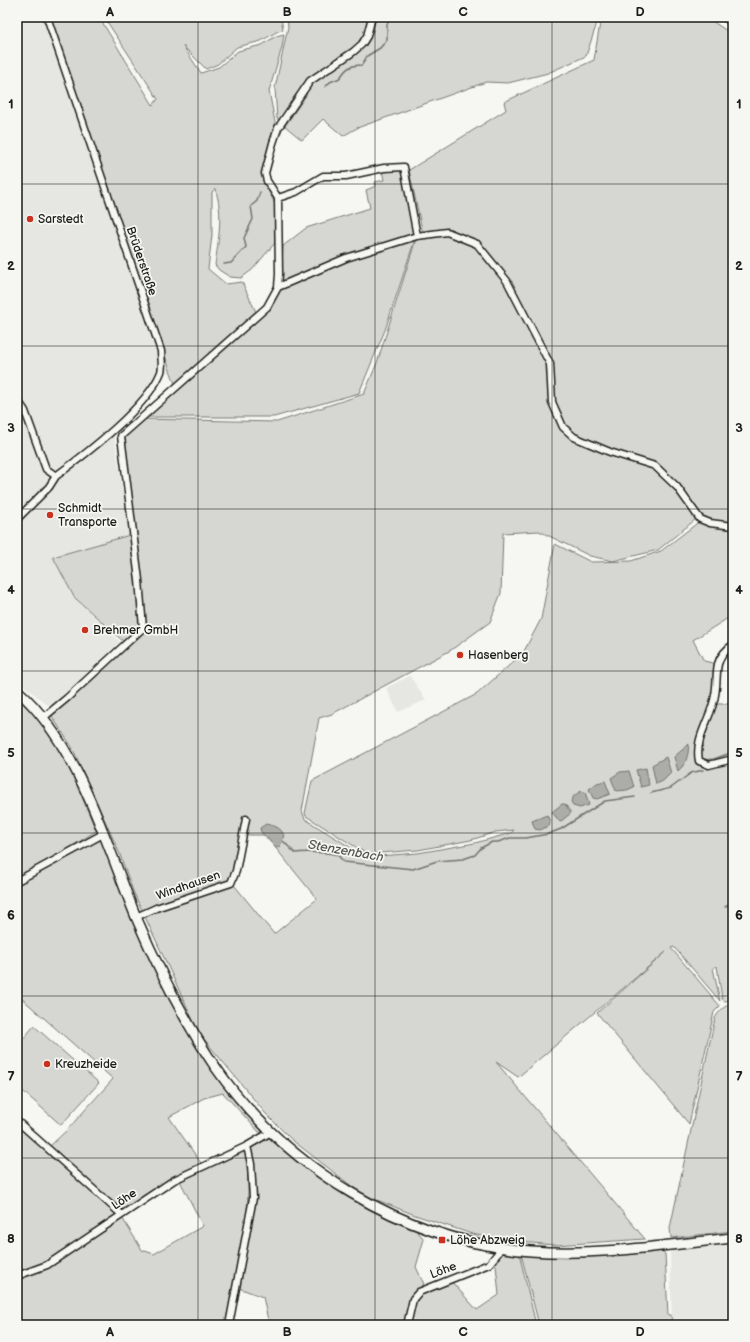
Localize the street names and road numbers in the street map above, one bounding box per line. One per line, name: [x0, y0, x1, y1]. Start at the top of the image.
street label: Brüderstraße: [123, 225, 160, 298]
street label: Windhausen: [154, 867, 222, 903]
street label: Löhe: [109, 1186, 140, 1213]
street label: Löhe: [428, 1259, 458, 1282]

